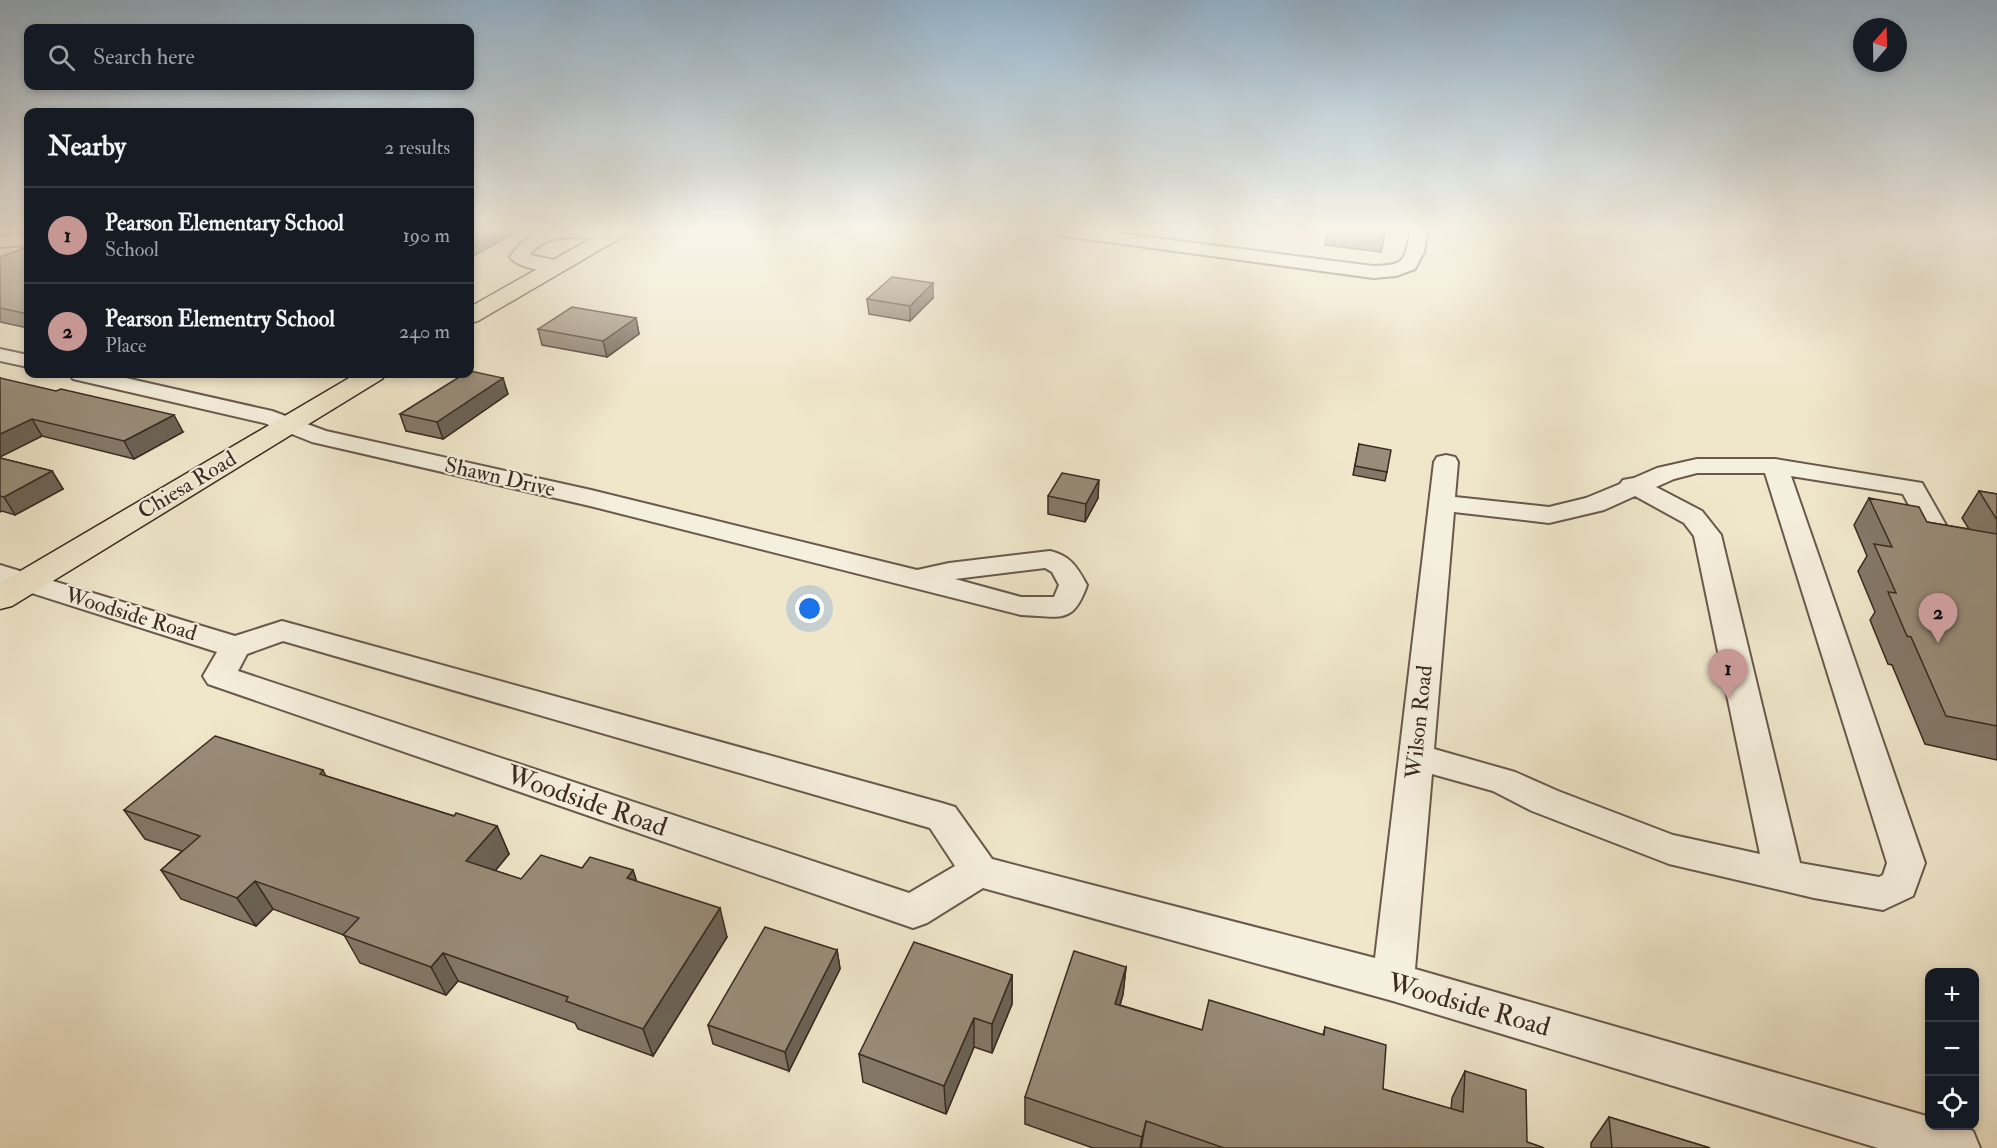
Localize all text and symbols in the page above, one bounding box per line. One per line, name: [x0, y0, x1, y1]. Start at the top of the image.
north arrow: [1853, 18, 1907, 72]
search box: [24, 24, 474, 90]
icon: search: [45, 41, 78, 74]
text: Search here: [93, 43, 195, 71]
text: Nearby: [48, 131, 126, 163]
text: 2 results: [384, 135, 450, 160]
text: Pearson Elementary School: [105, 209, 344, 237]
text: 1: [64, 223, 71, 248]
text: 190 m: [403, 223, 450, 248]
text: School: [105, 237, 159, 262]
text: Pearson Elementry School: [105, 305, 335, 333]
text: 2: [62, 319, 73, 344]
text: 240 m: [399, 319, 450, 344]
text: Place: [105, 333, 146, 358]
street label: Chiesa Road: [133, 445, 241, 525]
street label: Shawn Drive: [442, 451, 558, 503]
street label: Woodside Road: [61, 580, 200, 647]
your location: [795, 594, 824, 623]
pin: 2: [1918, 594, 1958, 643]
pin: 1: [1708, 650, 1748, 699]
street label: Wilson Road: [1399, 664, 1439, 781]
street label: Woodside Road: [502, 758, 671, 844]
street label: Woodside Road: [1383, 966, 1554, 1044]
map controls: [1925, 968, 1979, 1130]
button: +: [1925, 968, 1979, 1022]
button: −: [1925, 1022, 1979, 1076]
button: locate: [1925, 1076, 1979, 1130]

